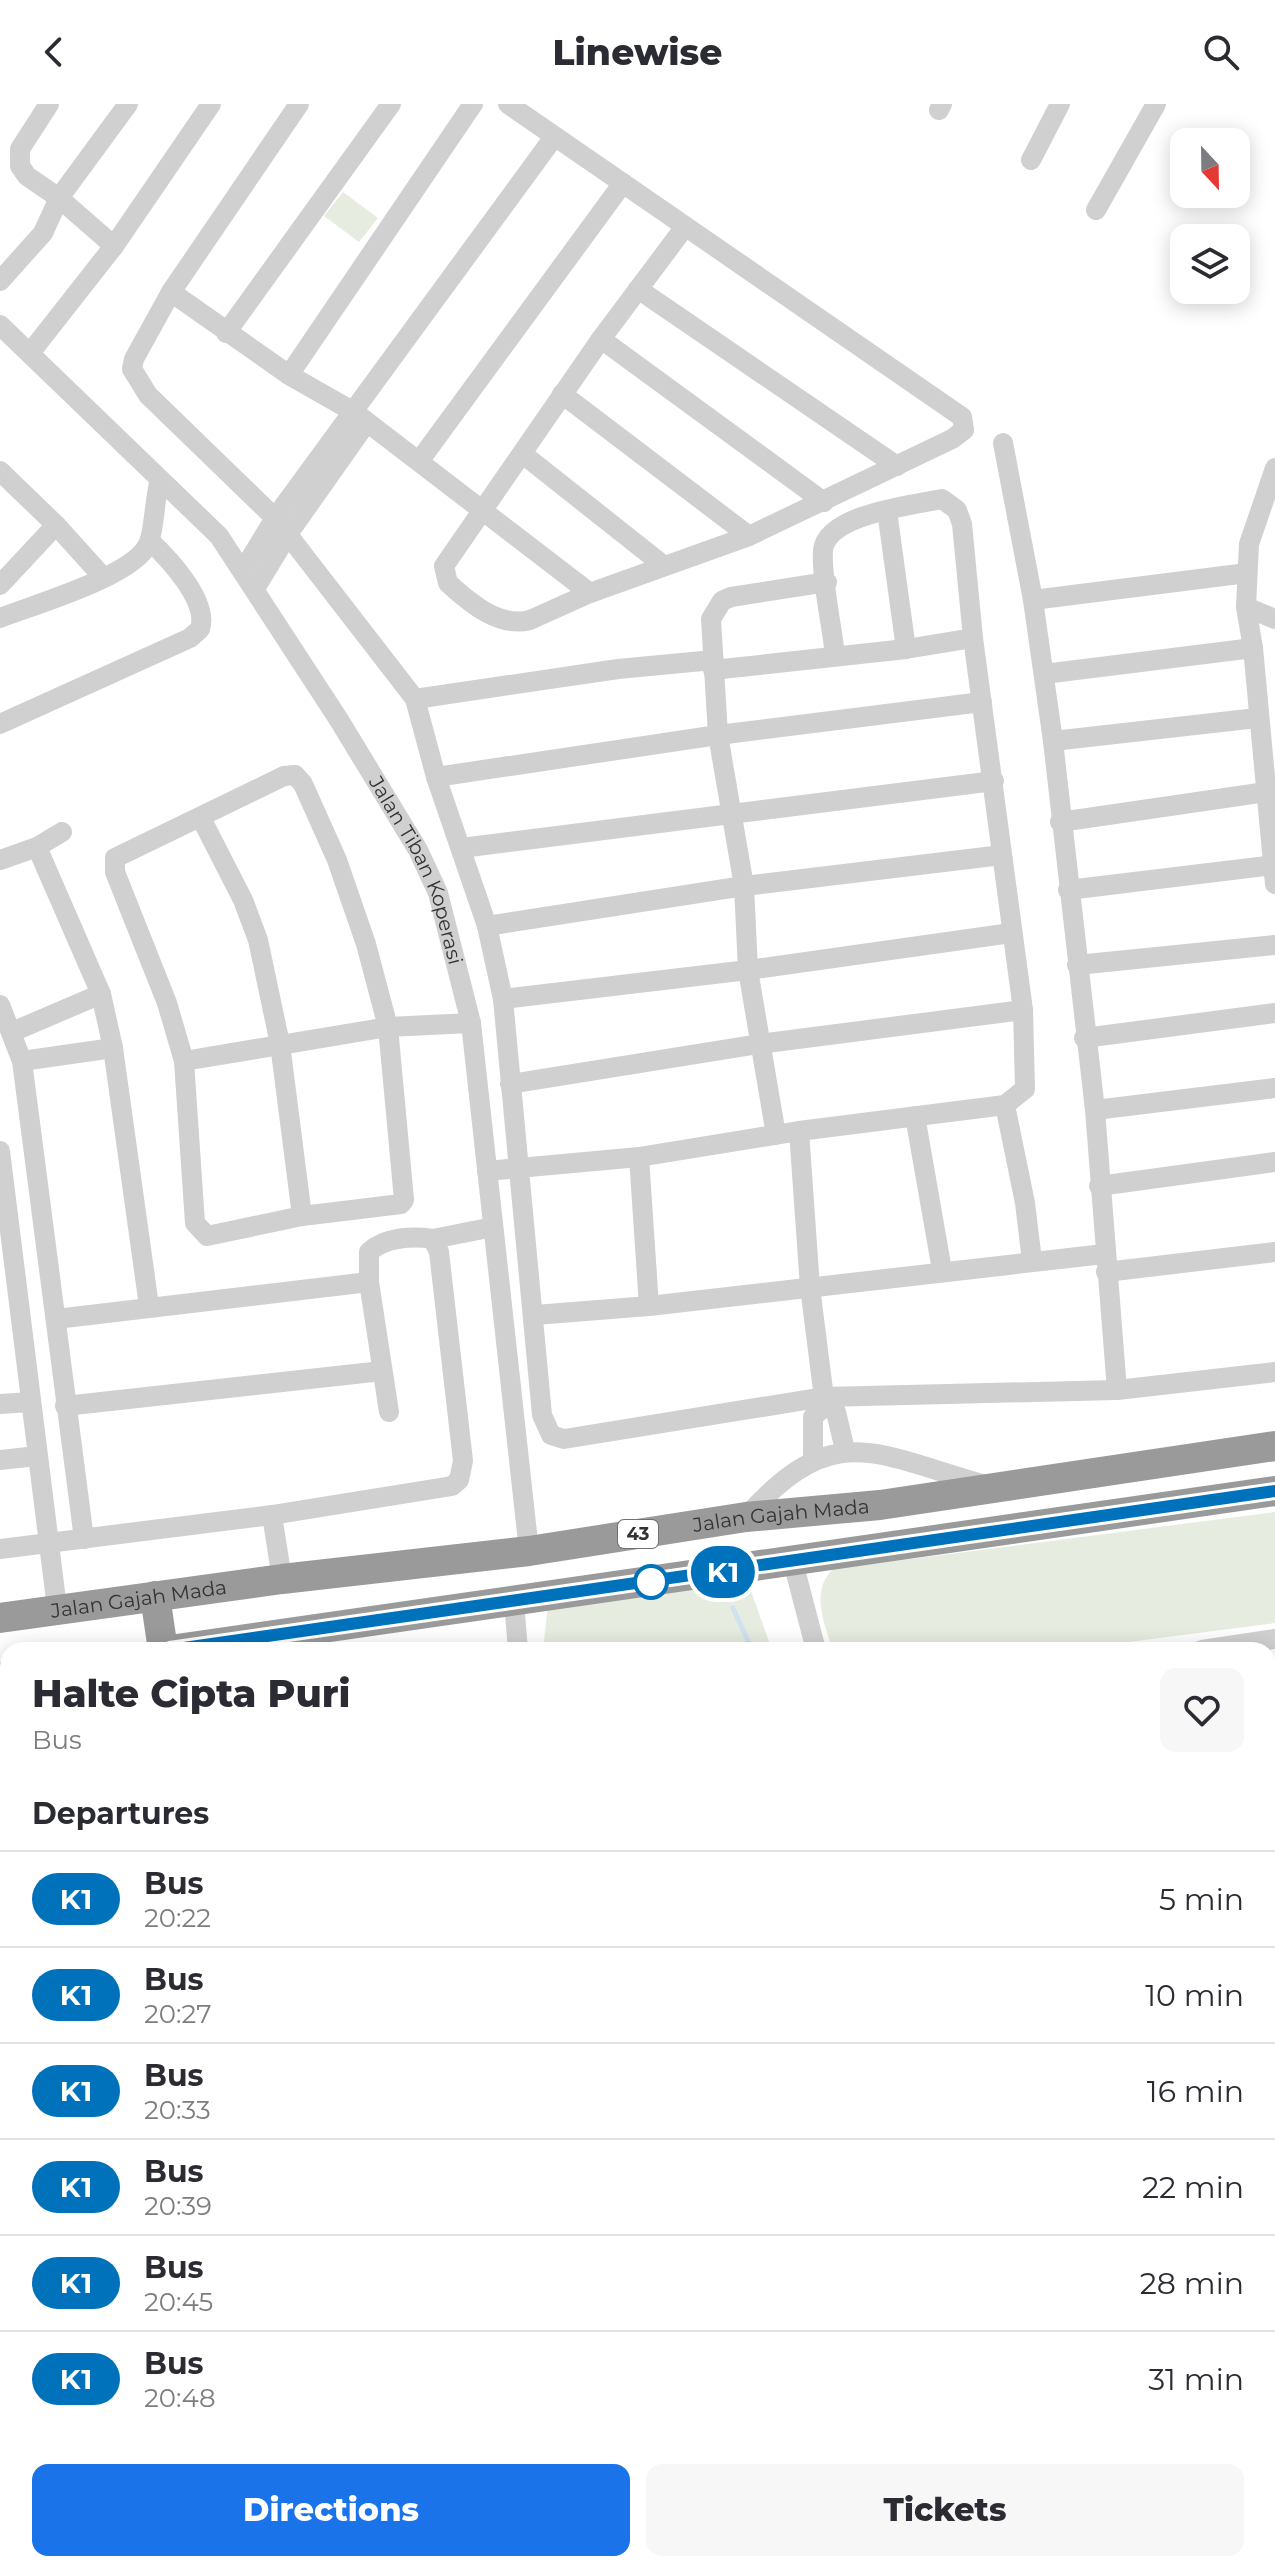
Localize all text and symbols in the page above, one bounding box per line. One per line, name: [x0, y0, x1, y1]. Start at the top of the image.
icon: back: [32, 30, 76, 74]
text: Linewise: [553, 30, 722, 74]
icon: search: [1199, 30, 1243, 74]
north arrow: [1170, 128, 1250, 208]
map controls: [1170, 128, 1250, 304]
button: layers: [1170, 224, 1250, 304]
street label: Jalan Tiban Koperasi: [363, 771, 468, 967]
street label: Jalan Gajah Mada: [690, 1494, 870, 1537]
road number: 43: [618, 1520, 658, 1548]
line badge: K1: [687, 1546, 759, 1598]
text: K1: [707, 1555, 739, 1589]
unlabelled marker: [634, 1565, 668, 1599]
street label: Jalan Gajah Mada: [48, 1575, 228, 1623]
button: heart: [1160, 1668, 1244, 1752]
text: Halte Cipta Puri: [32, 1670, 351, 1717]
text: Bus: [32, 1724, 82, 1756]
text: Departures: [32, 1795, 209, 1832]
text: Bus: [144, 1865, 204, 1902]
text: 5 min: [1159, 1881, 1244, 1918]
text: K1: [60, 1882, 92, 1916]
text: 20:22: [144, 1902, 211, 1934]
text: Bus: [144, 1961, 204, 1998]
text: 10 min: [1145, 1977, 1244, 2014]
text: K1: [60, 1978, 92, 2012]
text: 20:27: [144, 1998, 211, 2030]
text: Bus: [144, 2057, 204, 2094]
text: 16 min: [1147, 2073, 1244, 2110]
text: K1: [60, 2074, 92, 2108]
text: 20:33: [144, 2094, 211, 2126]
text: Bus: [144, 2153, 204, 2190]
text: 22 min: [1142, 2169, 1244, 2206]
text: K1: [60, 2170, 92, 2204]
text: 20:39: [144, 2190, 212, 2222]
text: Bus: [144, 2249, 204, 2286]
text: 28 min: [1140, 2265, 1244, 2302]
text: K1: [60, 2266, 92, 2300]
text: 20:45: [144, 2286, 213, 2318]
text: Bus: [144, 2345, 204, 2382]
text: 31 min: [1148, 2361, 1244, 2398]
text: K1: [60, 2362, 92, 2396]
text: 20:48: [144, 2382, 215, 2414]
button: Directions: [32, 2464, 630, 2556]
button: Tickets: [646, 2464, 1244, 2556]

